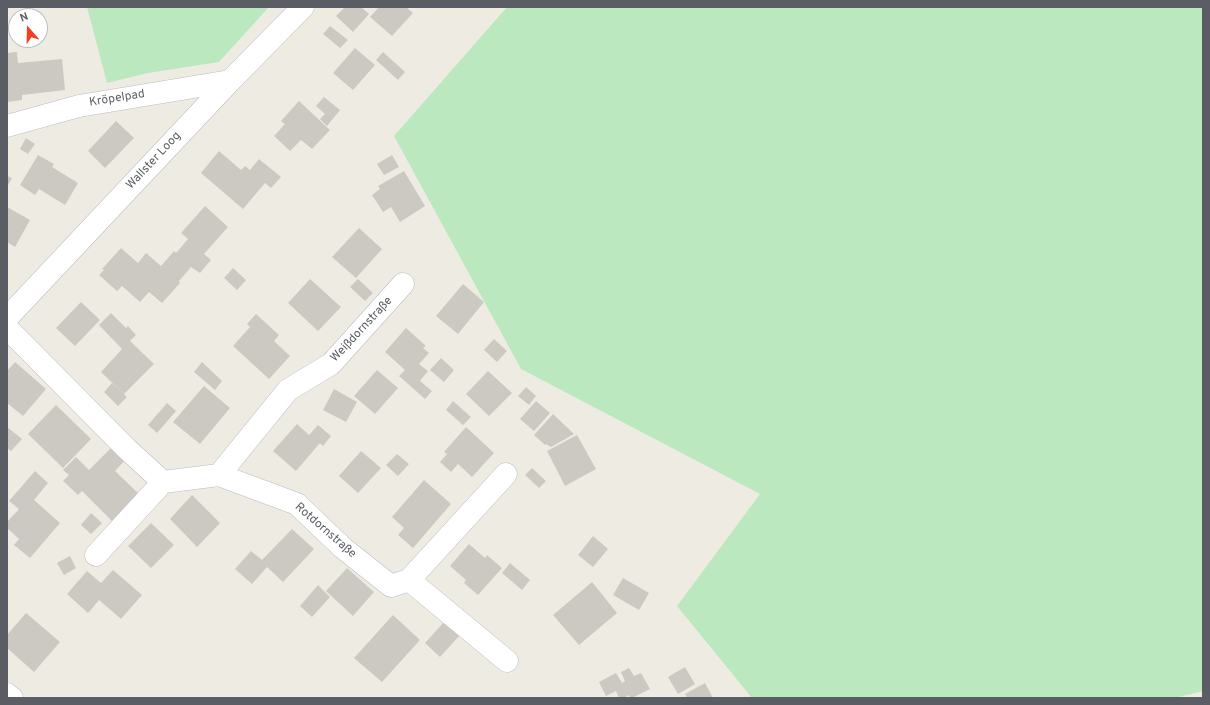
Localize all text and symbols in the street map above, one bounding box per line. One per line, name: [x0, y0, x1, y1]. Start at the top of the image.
north arrow: [8, 8, 48, 48]
text: N: [18, 10, 30, 26]
street label: Kröpelpad: [88, 87, 146, 111]
street label: Wallster Loog: [124, 129, 184, 193]
street label: Weißdornstraße: [328, 294, 396, 366]
street label: Rotdornstraße: [291, 500, 359, 562]

